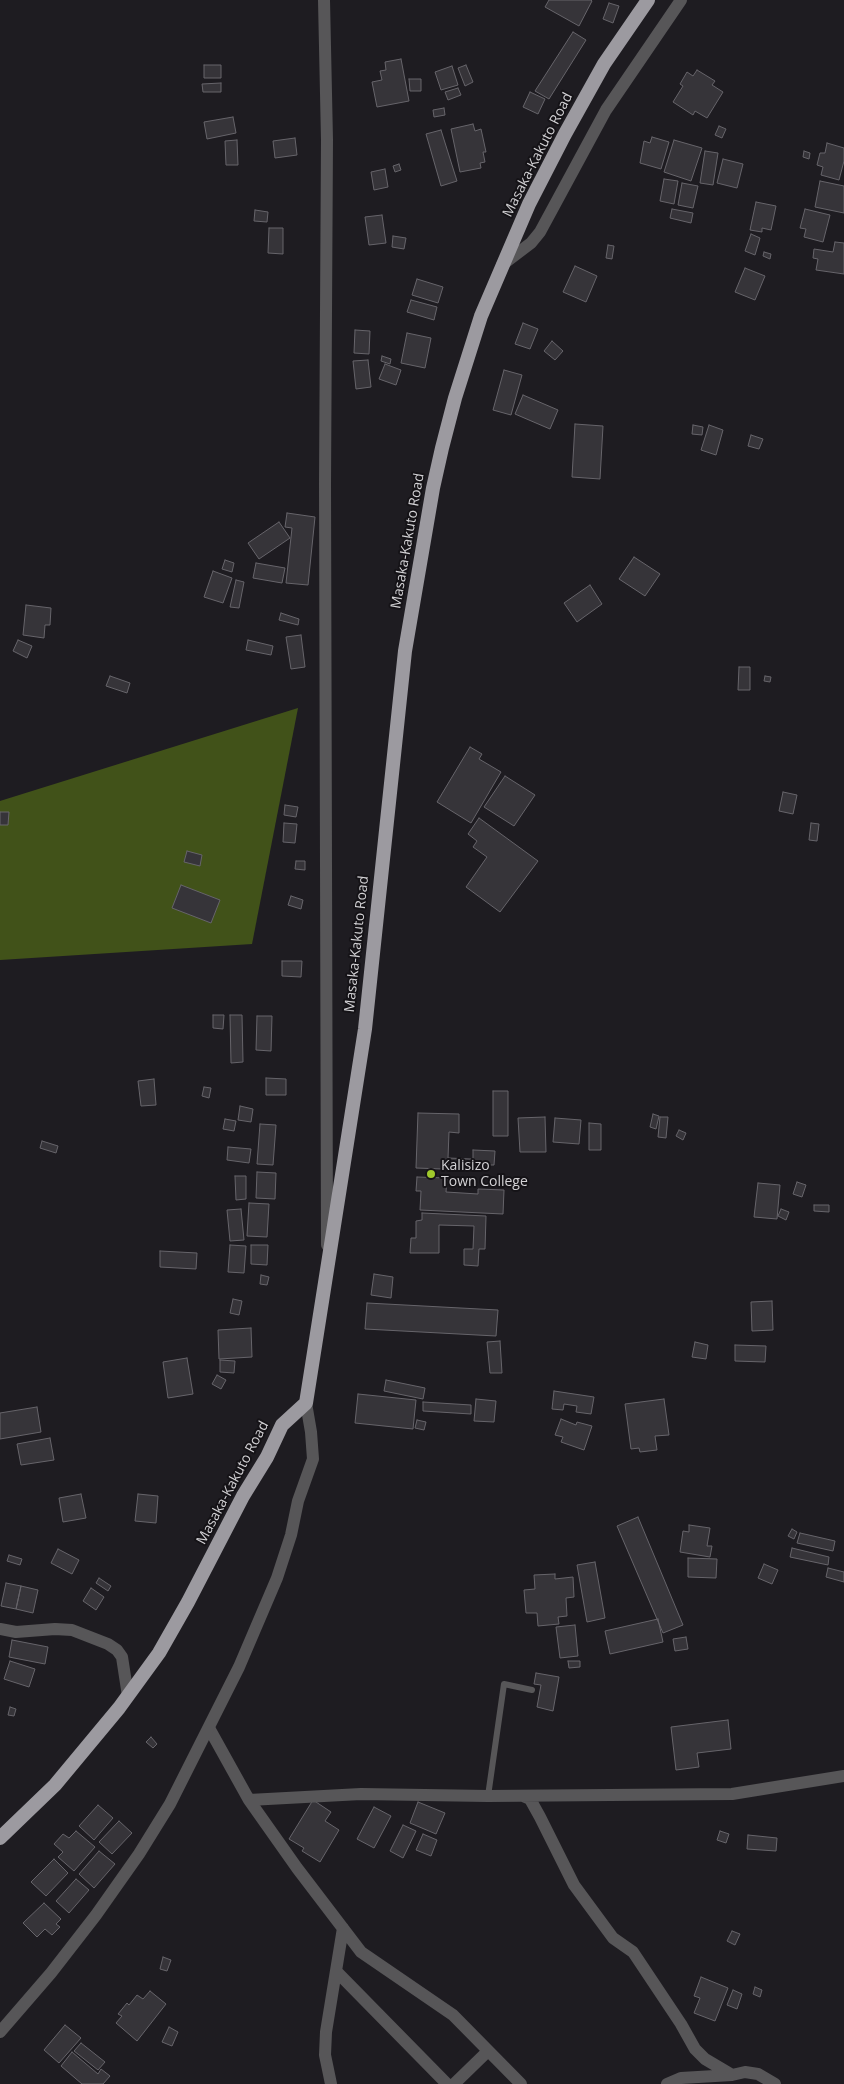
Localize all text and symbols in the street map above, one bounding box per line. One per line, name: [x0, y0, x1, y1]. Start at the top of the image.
street label: Masaka-Kakuto Road: [499, 90, 577, 220]
street label: Masaka-Kakuto Road: [388, 472, 428, 610]
street label: Masaka-Kakuto Road: [341, 875, 373, 1013]
place label: Kalisizo Town College: [441, 1158, 528, 1190]
marker: Kalisizo Town College: [425, 1168, 437, 1180]
street label: Masaka-Kakuto Road: [193, 1418, 273, 1548]

